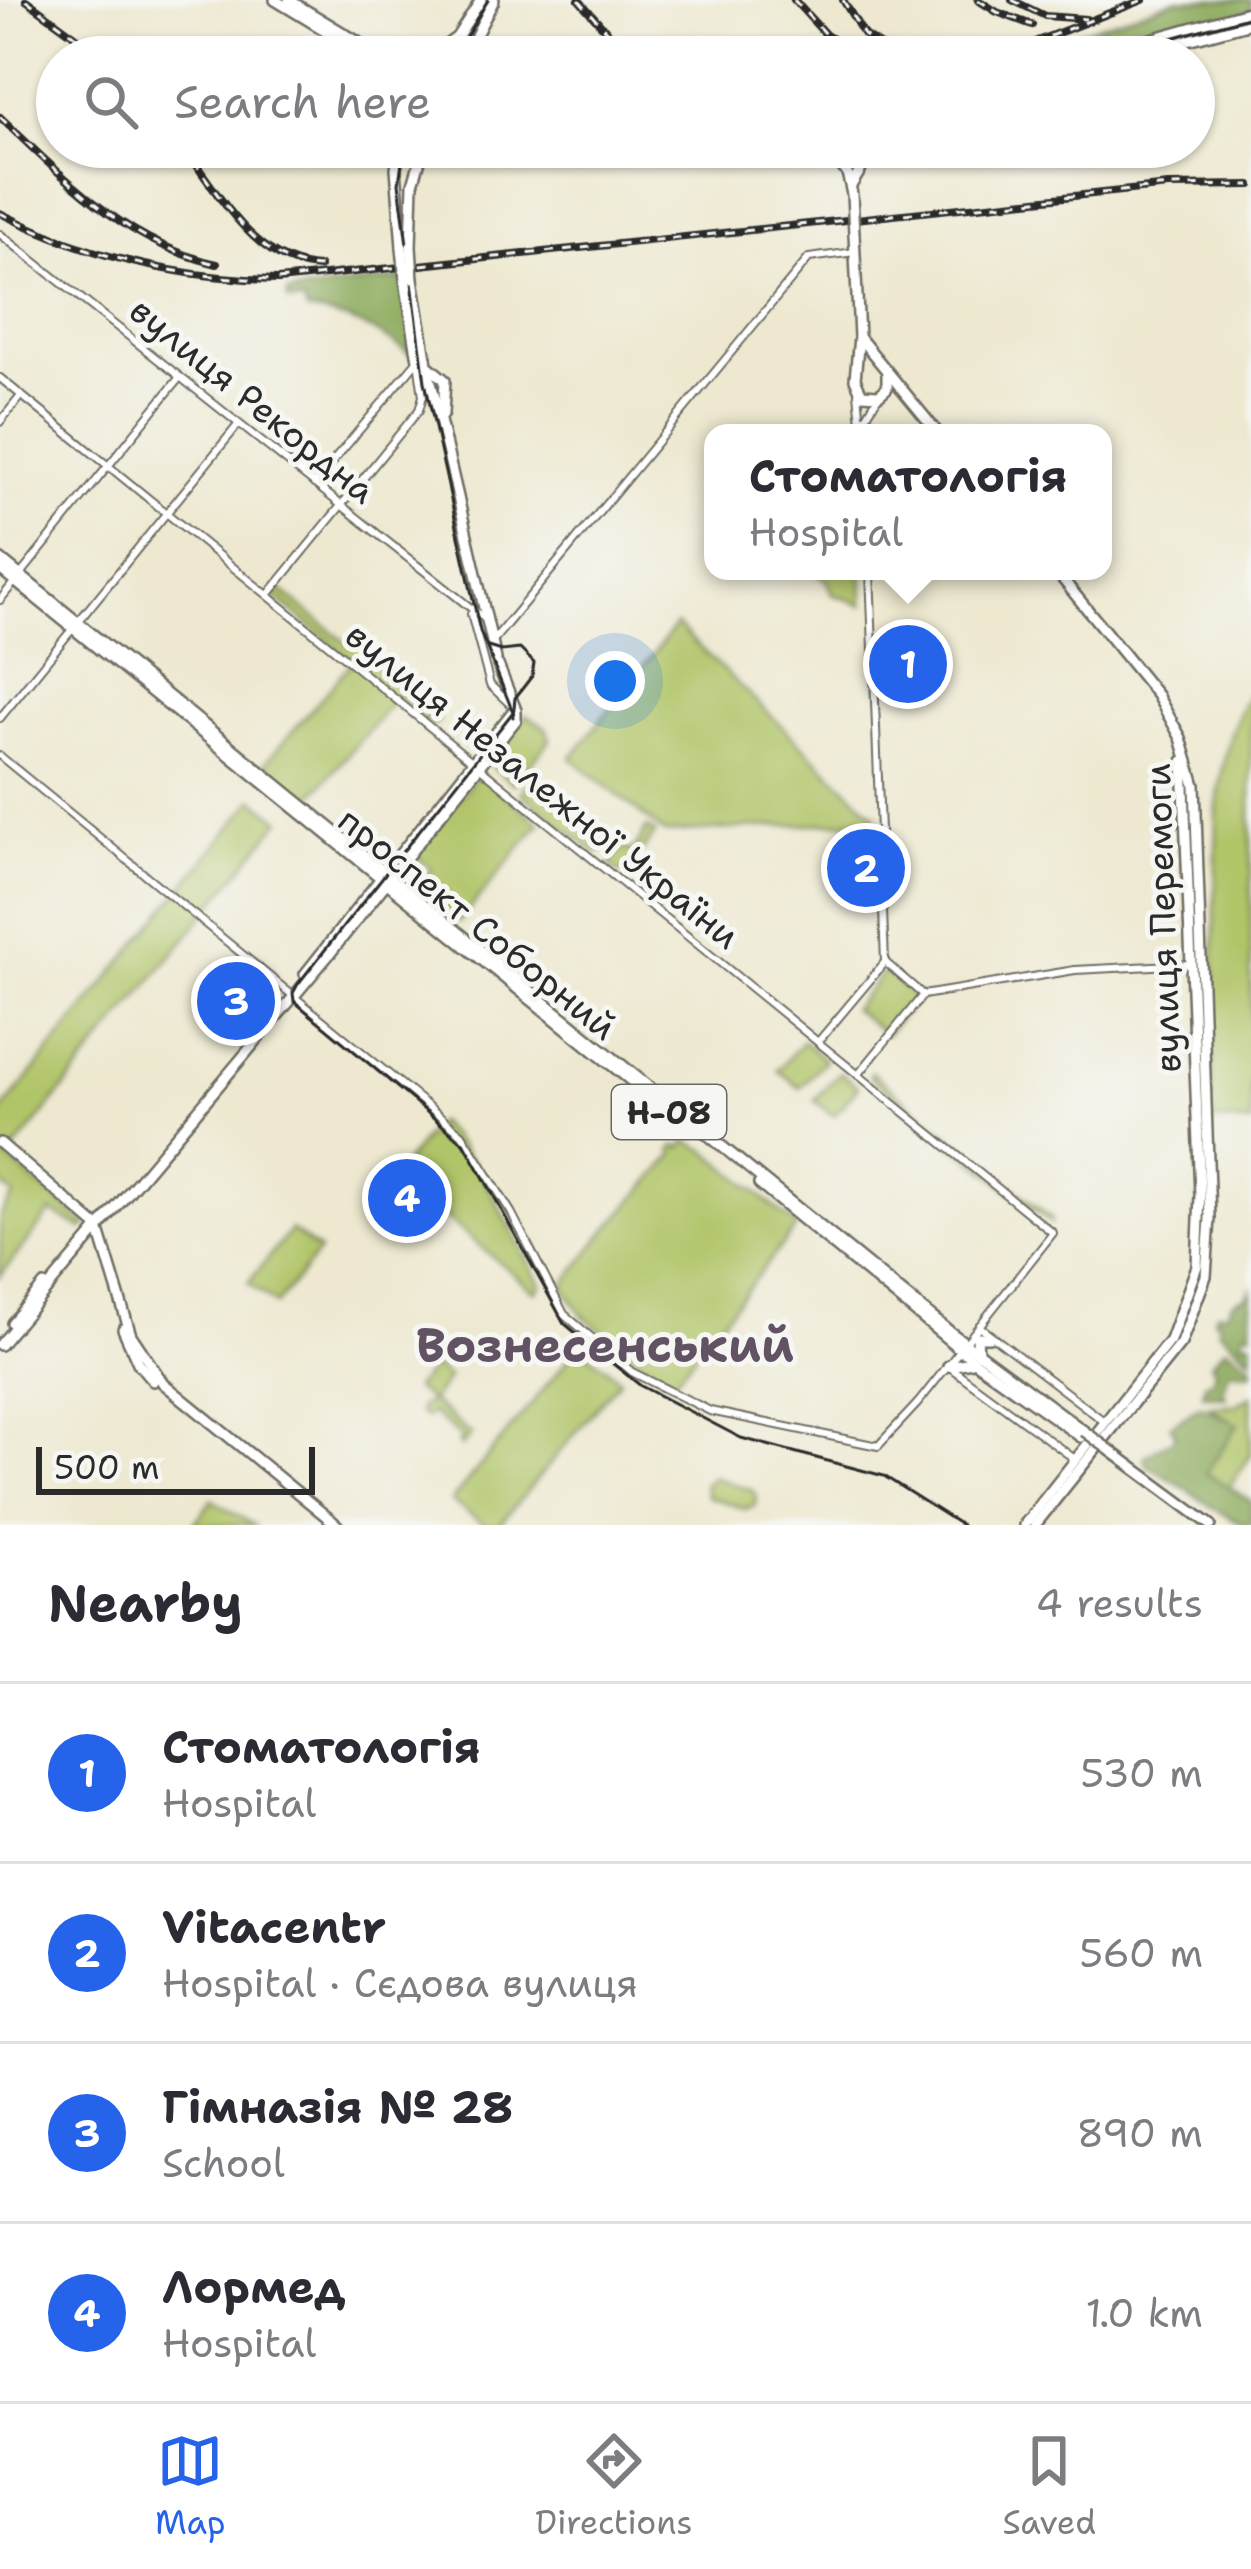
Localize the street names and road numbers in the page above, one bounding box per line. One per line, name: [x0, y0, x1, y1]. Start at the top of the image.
street label: вулиця Рекордна: [120, 286, 386, 515]
street label: вулиця Незалежної України: [335, 611, 750, 960]
street label: вулиця Перемоги: [1133, 762, 1192, 1074]
street label: проспект Соборний: [328, 796, 627, 1051]
road number: Н-08: [612, 1085, 726, 1139]

